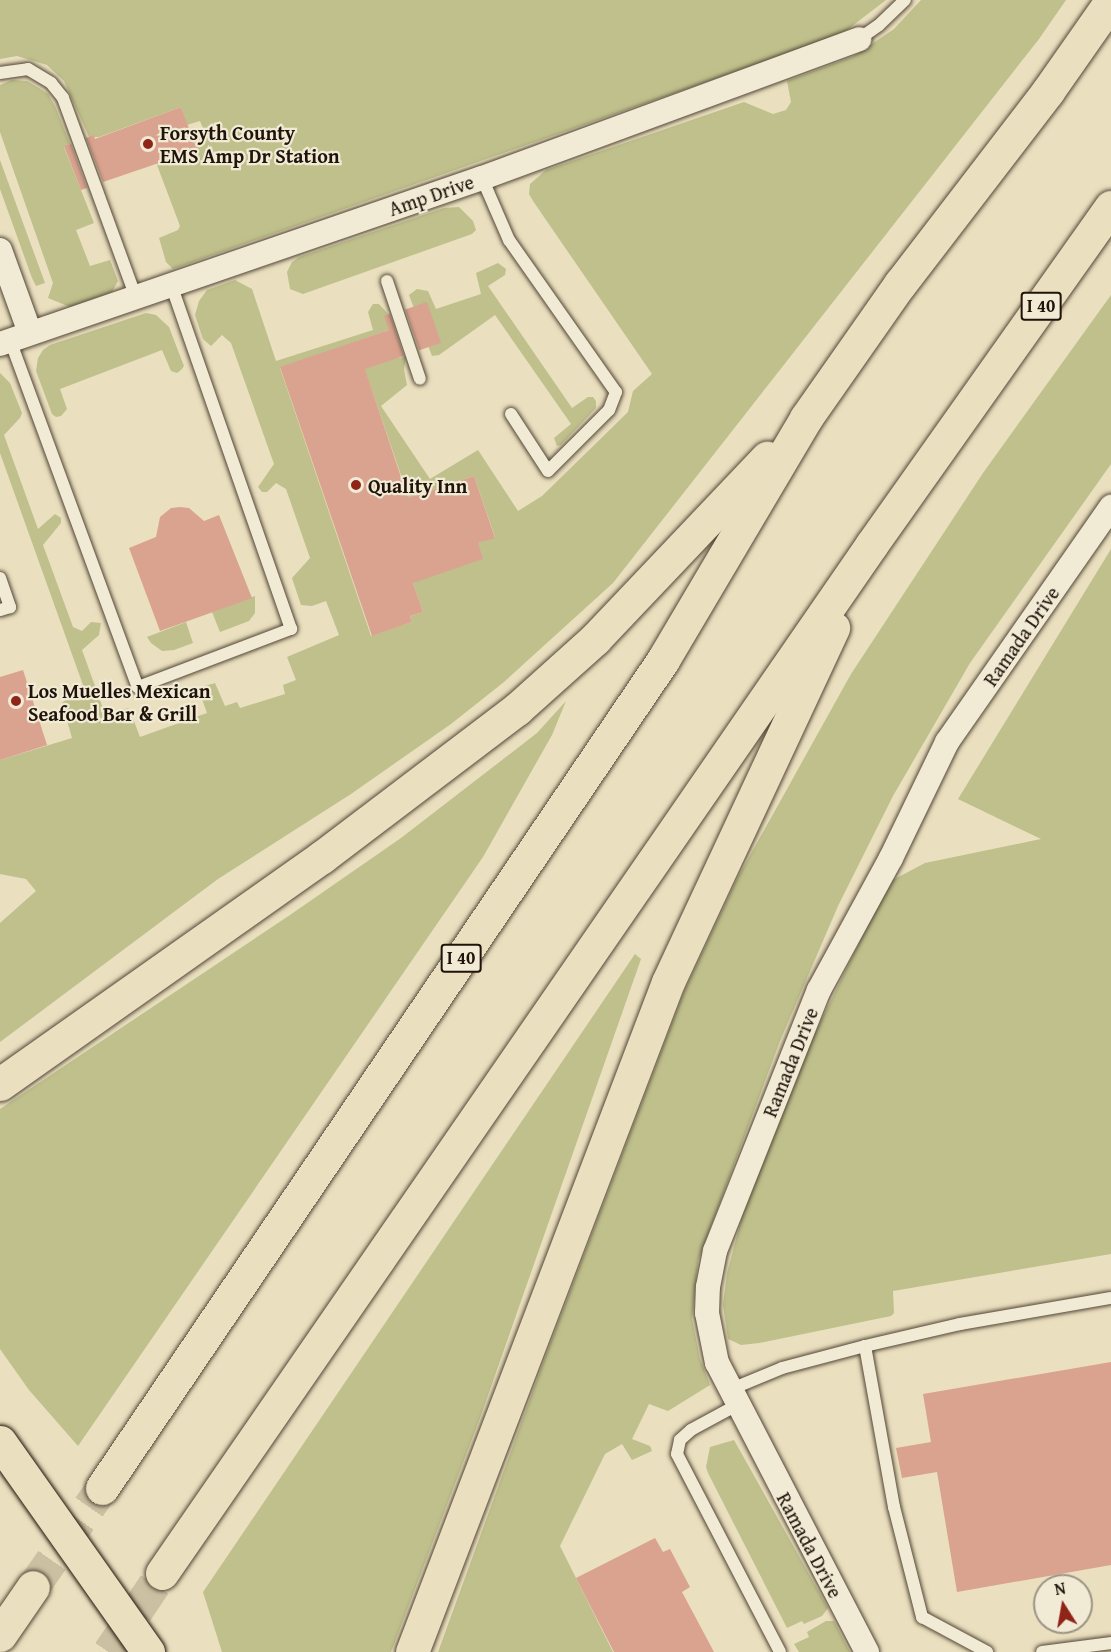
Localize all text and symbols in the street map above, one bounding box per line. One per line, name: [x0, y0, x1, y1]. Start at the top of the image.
place label: Forsyth County EMS Amp Dr Station: [160, 120, 340, 167]
marker: Forsyth County EMS Amp Dr Station: [141, 137, 155, 151]
street label: Amp Drive: [385, 169, 477, 221]
road number: I 40: [1020, 291, 1062, 321]
place label: Quality Inn: [368, 473, 467, 497]
marker: Quality Inn: [349, 478, 363, 492]
street label: Ramada Drive: [978, 582, 1064, 690]
place label: Los Muelles Mexican Seafood Bar & Grill: [28, 678, 211, 725]
marker: Los Muelles Mexican Seafood Bar & Grill: [9, 694, 23, 708]
road number: I 40: [440, 943, 482, 973]
street label: Ramada Drive: [757, 1004, 823, 1120]
street label: Ramada Drive: [772, 1488, 848, 1602]
north arrow: [1033, 1574, 1093, 1634]
text: N: [1052, 1575, 1067, 1601]

